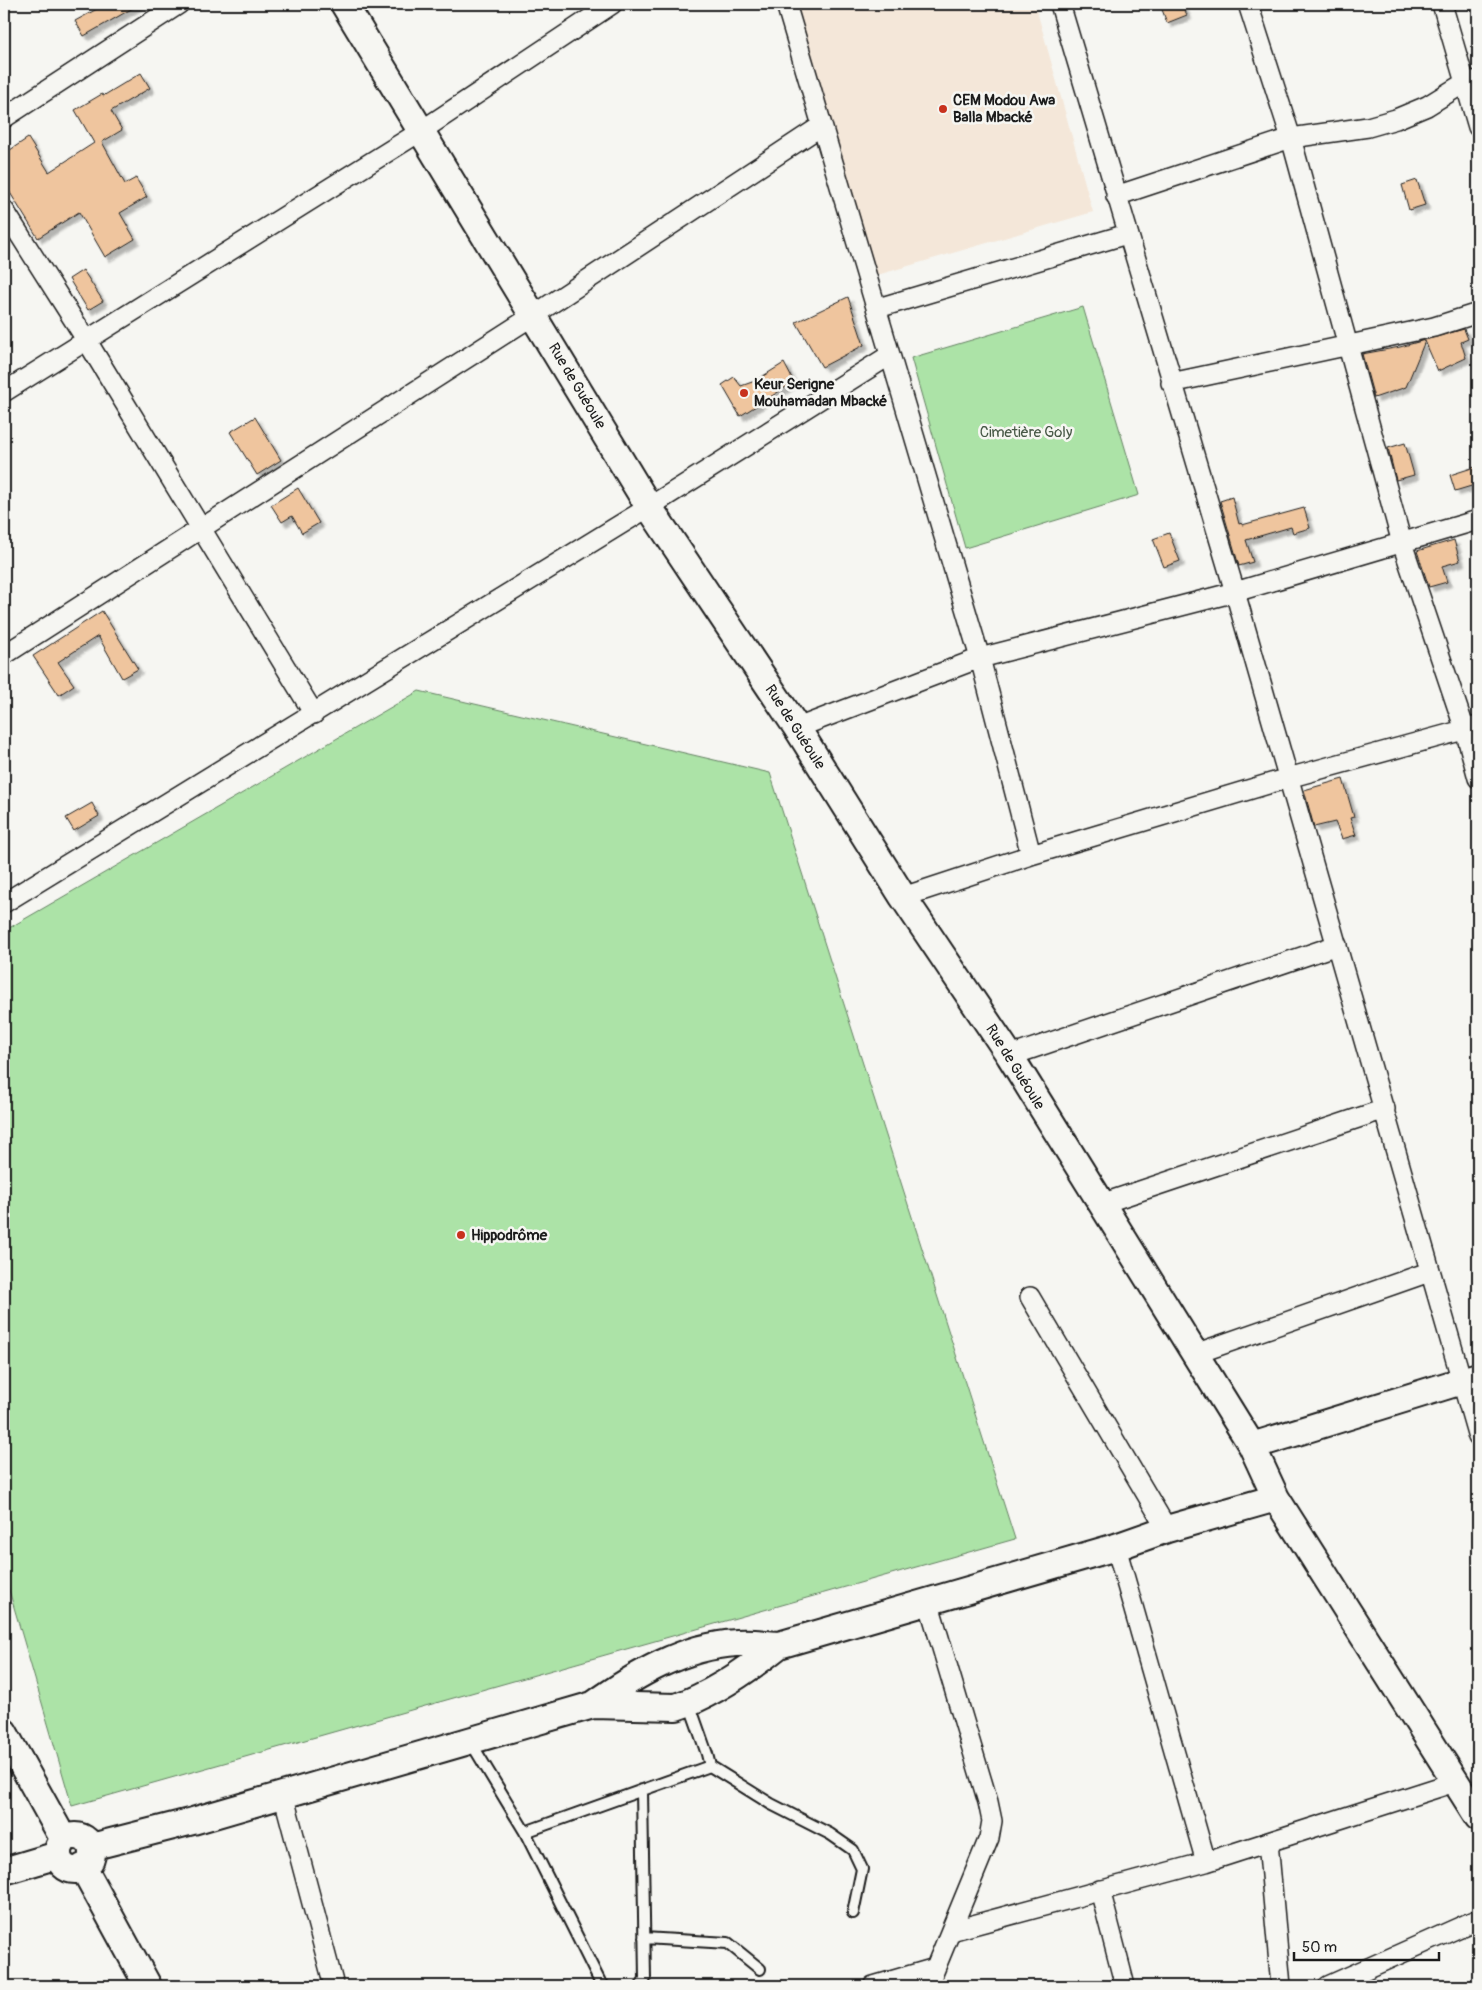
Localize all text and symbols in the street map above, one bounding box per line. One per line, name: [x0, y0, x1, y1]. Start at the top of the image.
place label: CEM Modou Awa Balla Mbacké: [953, 91, 1055, 127]
marker: CEM Modou Awa Balla Mbacké: [937, 103, 949, 115]
street label: Rue de Guéoule: [544, 340, 610, 433]
place label: Keur Serigne Mouhamadan Mbacké: [754, 375, 887, 411]
marker: Keur Serigne Mouhamadan Mbacké: [738, 387, 750, 399]
park label: Cimetière Goly: [980, 423, 1073, 442]
street label: Rue de Guéoule: [761, 681, 830, 773]
street label: Rue de Guéoule: [981, 1021, 1049, 1114]
place label: Hippodrôme: [471, 1226, 548, 1245]
marker: Hippodrôme: [455, 1229, 467, 1241]
scale bar: [1294, 1930, 1440, 1962]
text: 50 m: [1302, 1938, 1337, 1957]

